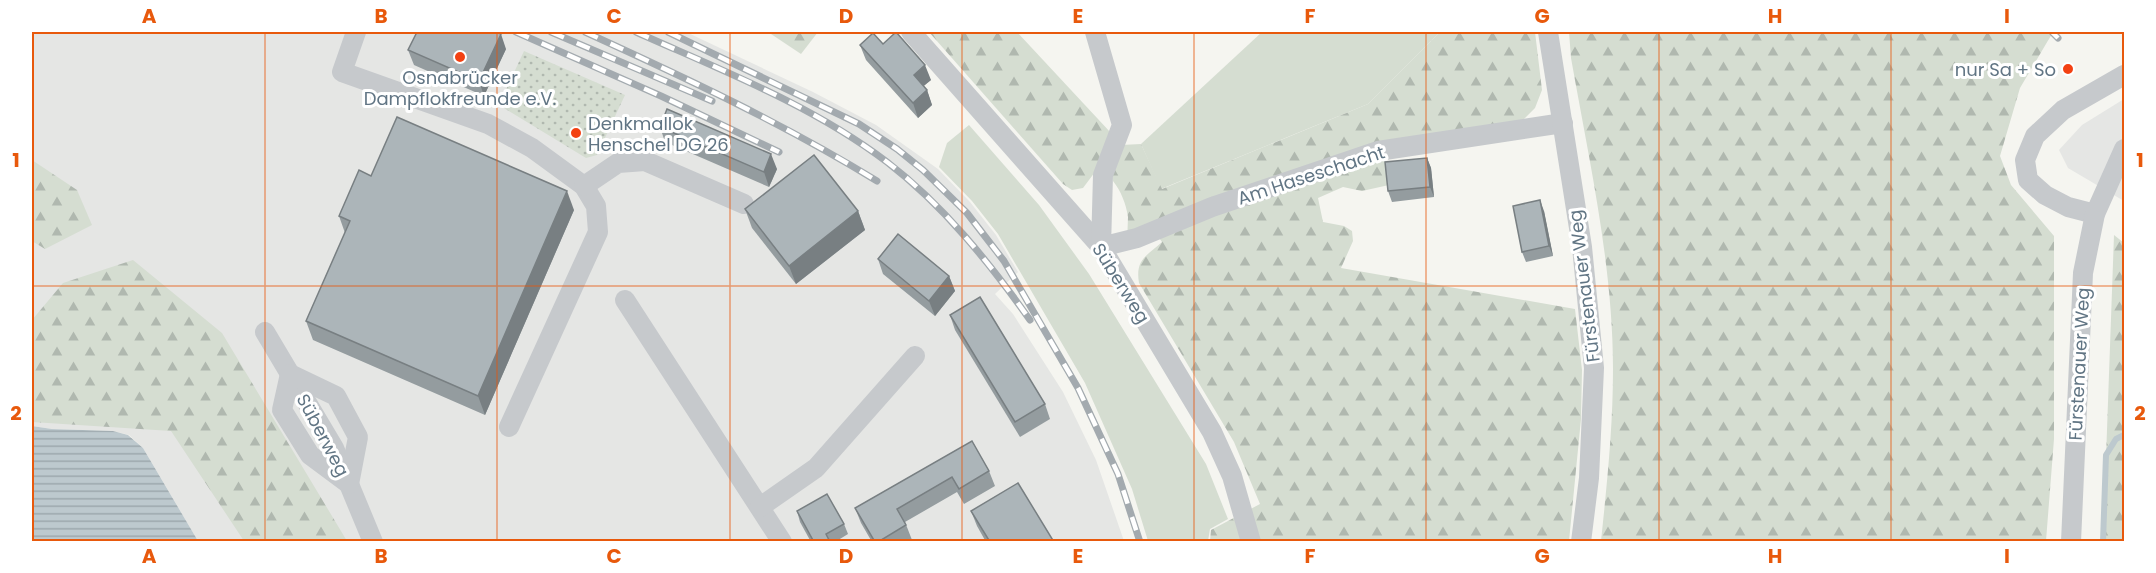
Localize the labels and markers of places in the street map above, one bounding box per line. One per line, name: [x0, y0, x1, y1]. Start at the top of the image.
marker: Osnabrücker Dampflokfreunde e.V.: [453, 50, 467, 64]
place label: nur Sa + So: [1955, 57, 2056, 82]
marker: nur Sa + So: [2061, 62, 2075, 76]
place label: Osnabrücker Dampflokfreunde e.V.: [364, 65, 556, 111]
place label: Denkmallok Henschel DG 26: [588, 111, 729, 157]
marker: Denkmallok Henschel DG 26: [569, 126, 583, 140]

